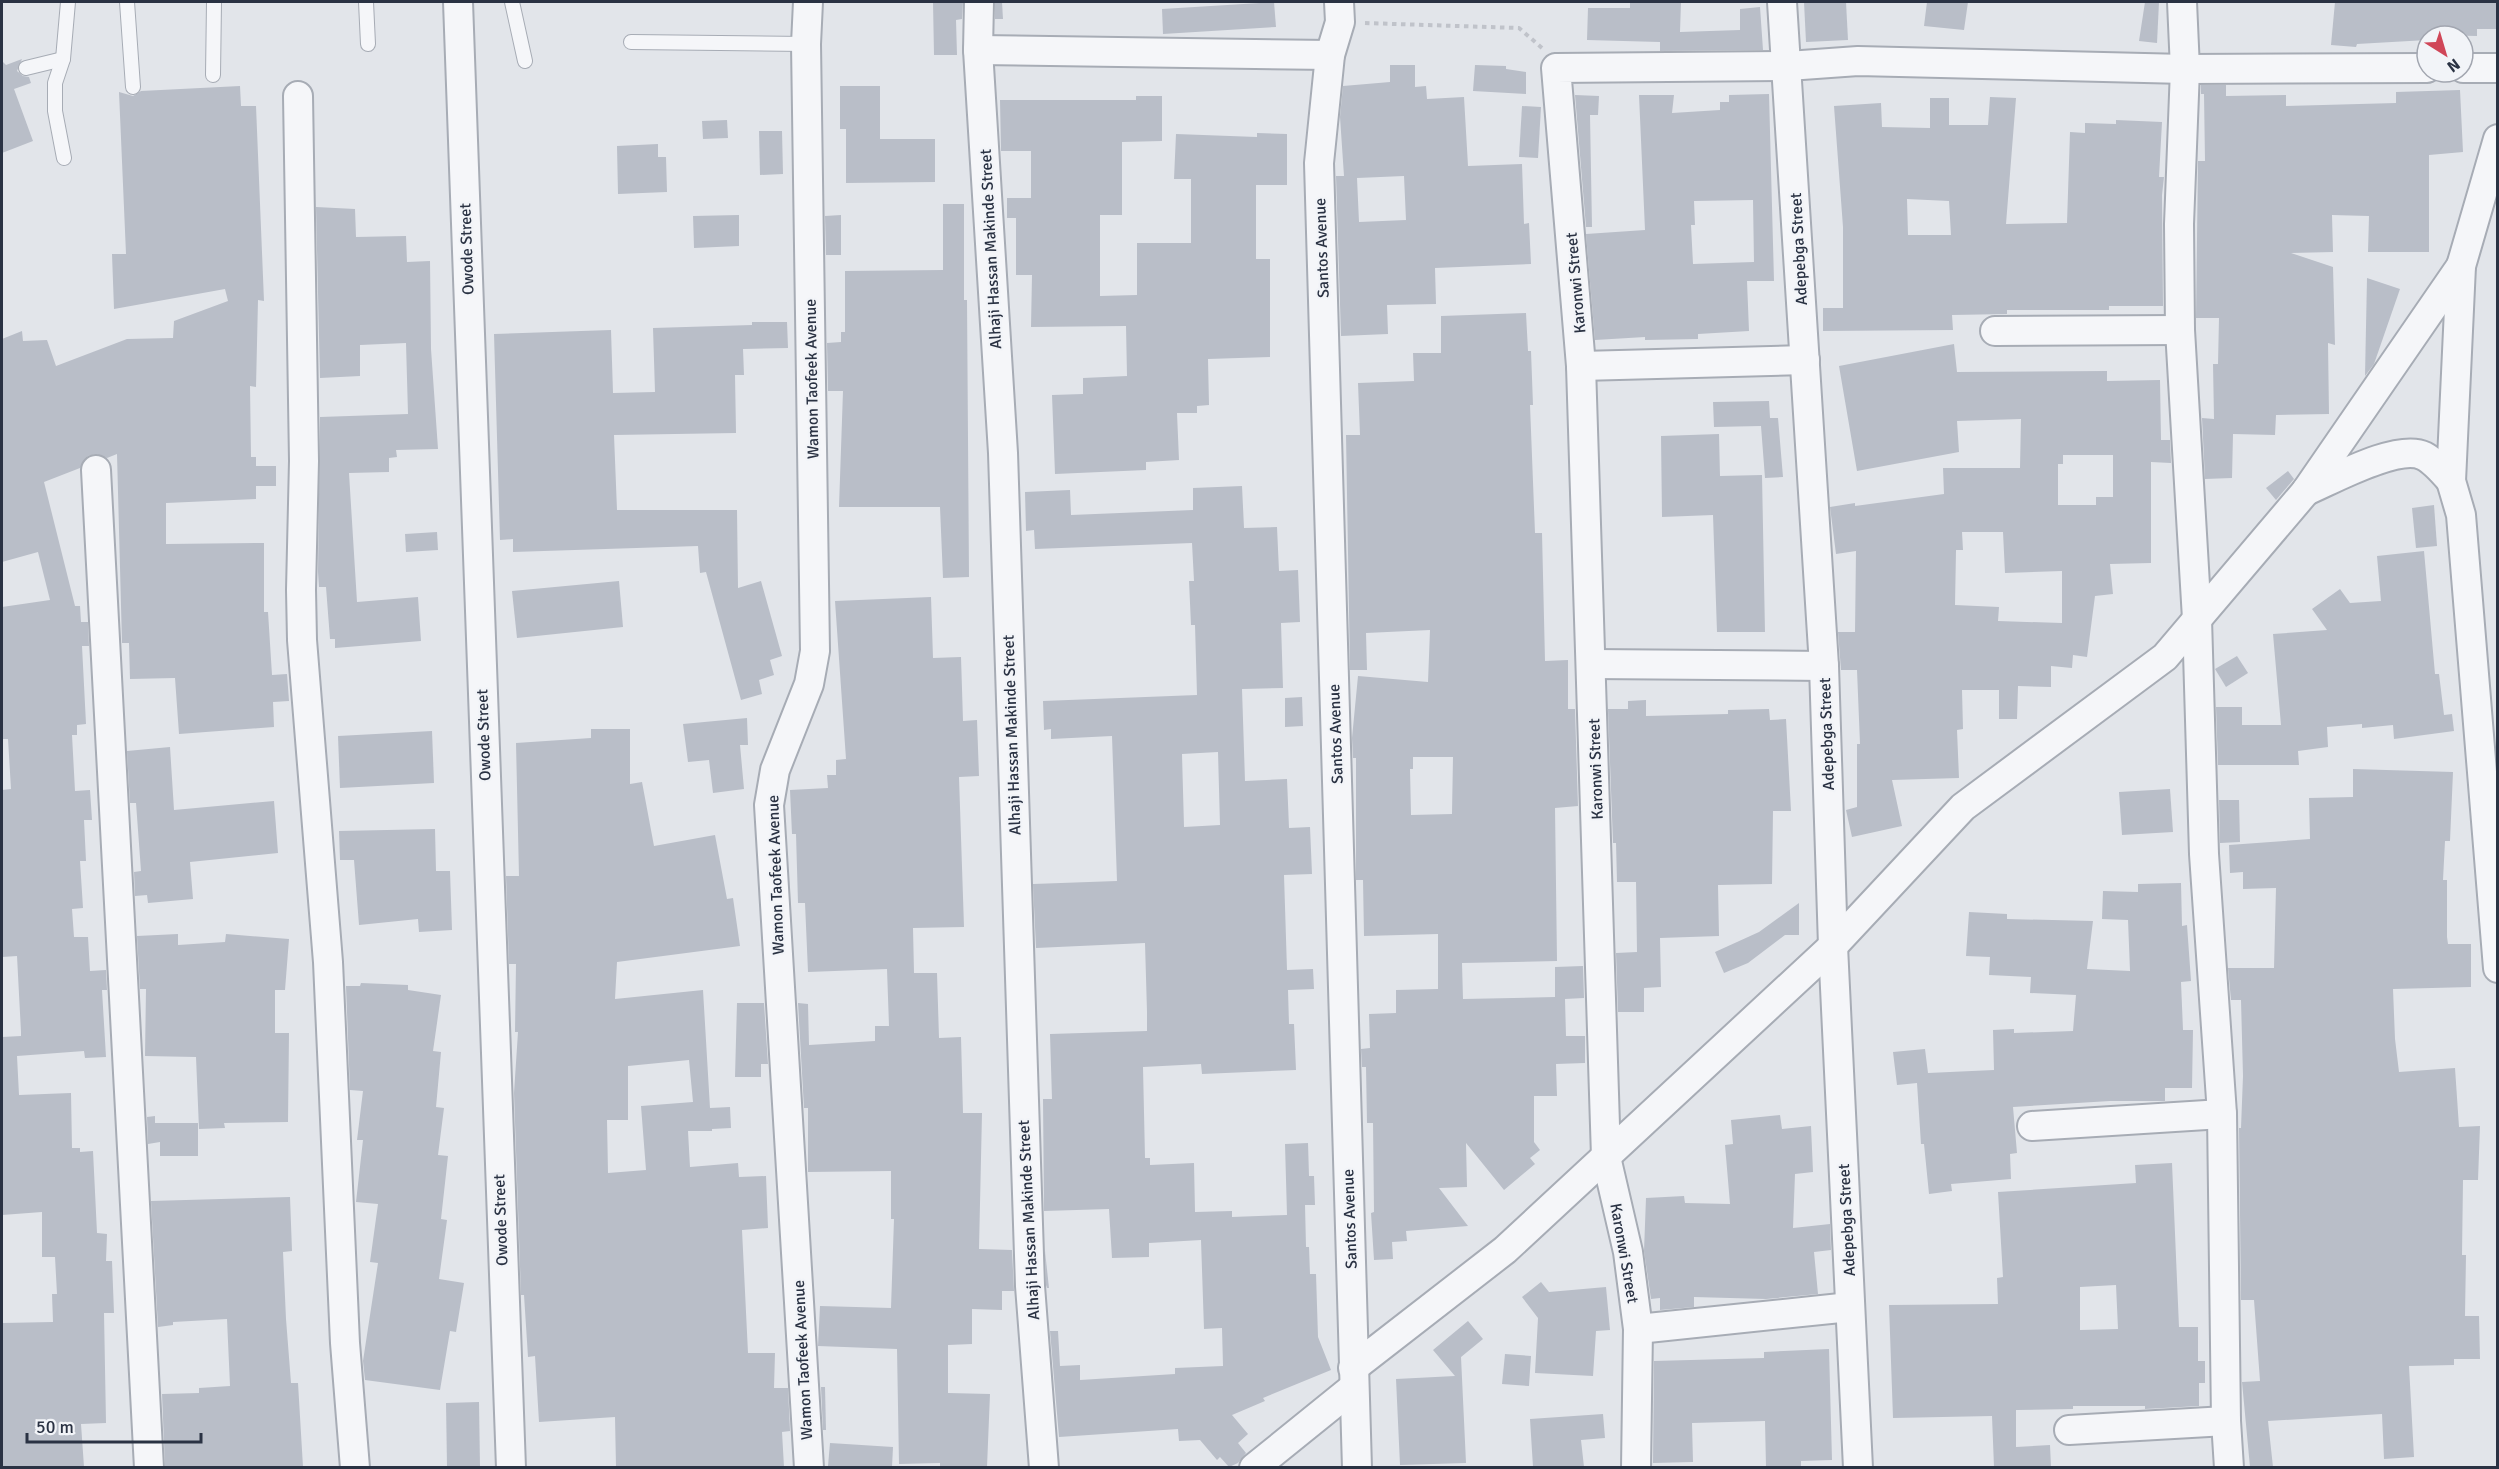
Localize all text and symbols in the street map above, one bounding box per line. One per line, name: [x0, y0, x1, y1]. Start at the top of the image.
north arrow: [2415, 24, 2475, 84]
text: N: [2443, 54, 2464, 77]
street label: Alhaji Hassan Makinde Street: [976, 148, 1006, 350]
street label: Adepebga Street: [1786, 192, 1812, 306]
street label: Santos Avenue: [1310, 198, 1334, 298]
street label: Owode Street: [455, 202, 479, 295]
street label: Karonwi Street: [1562, 231, 1590, 334]
street label: Wamon Taofeek Avenue: [801, 299, 823, 459]
street label: Alhaji Hassan Makinde Street: [998, 634, 1025, 835]
street label: Adepebga Street: [1815, 677, 1839, 791]
street label: Santos Avenue: [1324, 684, 1348, 784]
street label: Owode Street: [472, 688, 496, 781]
street label: Karonwi Street: [1584, 718, 1608, 820]
street label: Wamon Taofeek Avenue: [763, 795, 789, 955]
street label: Alhaji Hassan Makinde Street: [1014, 1119, 1044, 1321]
street label: Adepebga Street: [1834, 1163, 1860, 1277]
street label: Santos Avenue: [1338, 1169, 1362, 1269]
street label: Owode Street: [489, 1173, 513, 1266]
street label: Karonwi Street: [1605, 1202, 1643, 1305]
street label: Wamon Taofeek Avenue: [789, 1279, 817, 1440]
scale bar: [27, 1406, 201, 1444]
text: 50 m: [36, 1416, 74, 1438]

